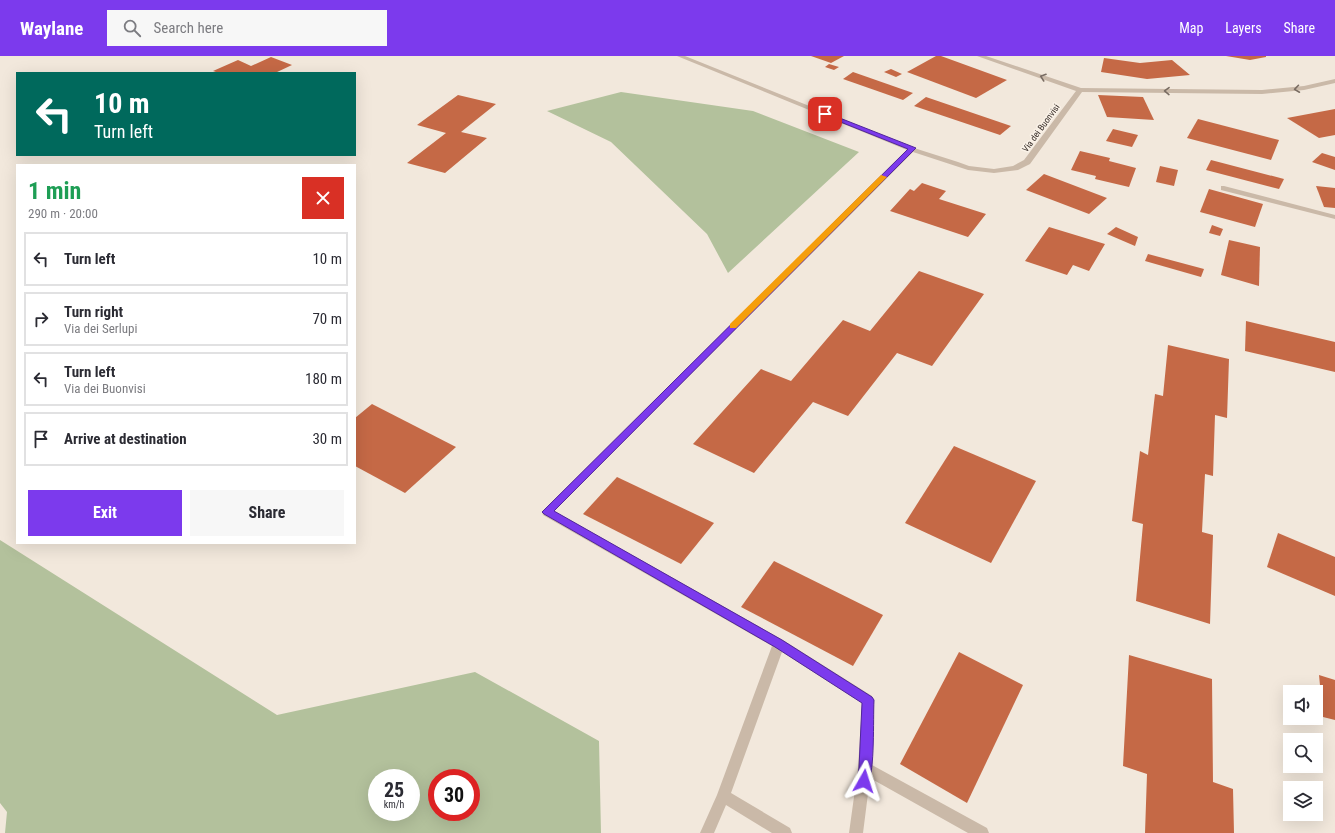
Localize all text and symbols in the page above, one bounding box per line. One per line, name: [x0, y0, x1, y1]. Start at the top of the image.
search box: [107, 10, 387, 46]
text: Waylane: [20, 17, 83, 40]
icon: search: [121, 17, 143, 39]
text: Search here: [153, 19, 223, 37]
text: Map: [1179, 20, 1203, 36]
text: Layers: [1225, 20, 1262, 36]
text: Share: [1284, 20, 1315, 36]
one-way arrow: [1040, 74, 1047, 82]
one-way arrow: [1294, 84, 1300, 93]
text: 10 m: [94, 87, 150, 120]
one-way arrow: [1164, 87, 1170, 95]
icon: left: [28, 88, 80, 140]
pin: [808, 97, 842, 131]
street label: Via dei Buonvisi: [1020, 102, 1062, 154]
icon: arrive: [814, 103, 836, 125]
text: Turn left: [94, 121, 153, 142]
text: 1 min: [28, 177, 81, 205]
button: close: [302, 177, 344, 219]
text: 290 m · 20:00: [28, 206, 98, 221]
icon: left: [30, 248, 52, 270]
text: Turn left: [64, 250, 115, 268]
text: 10 m: [312, 250, 342, 268]
text: Turn right: [64, 303, 123, 321]
icon: right: [30, 308, 52, 330]
text: 70 m: [312, 310, 342, 328]
text: Via dei Serlupi: [64, 321, 137, 336]
text: Turn left: [64, 363, 115, 381]
icon: left: [30, 368, 52, 390]
text: 180 m: [305, 370, 342, 388]
text: Via dei Buonvisi: [64, 381, 146, 396]
icon: arrive: [30, 428, 52, 450]
text: Arrive at destination: [64, 430, 187, 448]
text: 30 m: [312, 430, 342, 448]
button: Exit: [28, 490, 182, 536]
button: Share: [190, 490, 344, 536]
map controls: [1283, 685, 1323, 821]
button: sound: [1283, 685, 1323, 725]
button: search: [1283, 733, 1323, 773]
position arrow: [843, 760, 885, 802]
speed limit sign: 30: [428, 769, 480, 821]
text: 25: [384, 778, 404, 802]
button: layers: [1283, 781, 1323, 821]
text: km/h: [384, 799, 404, 810]

